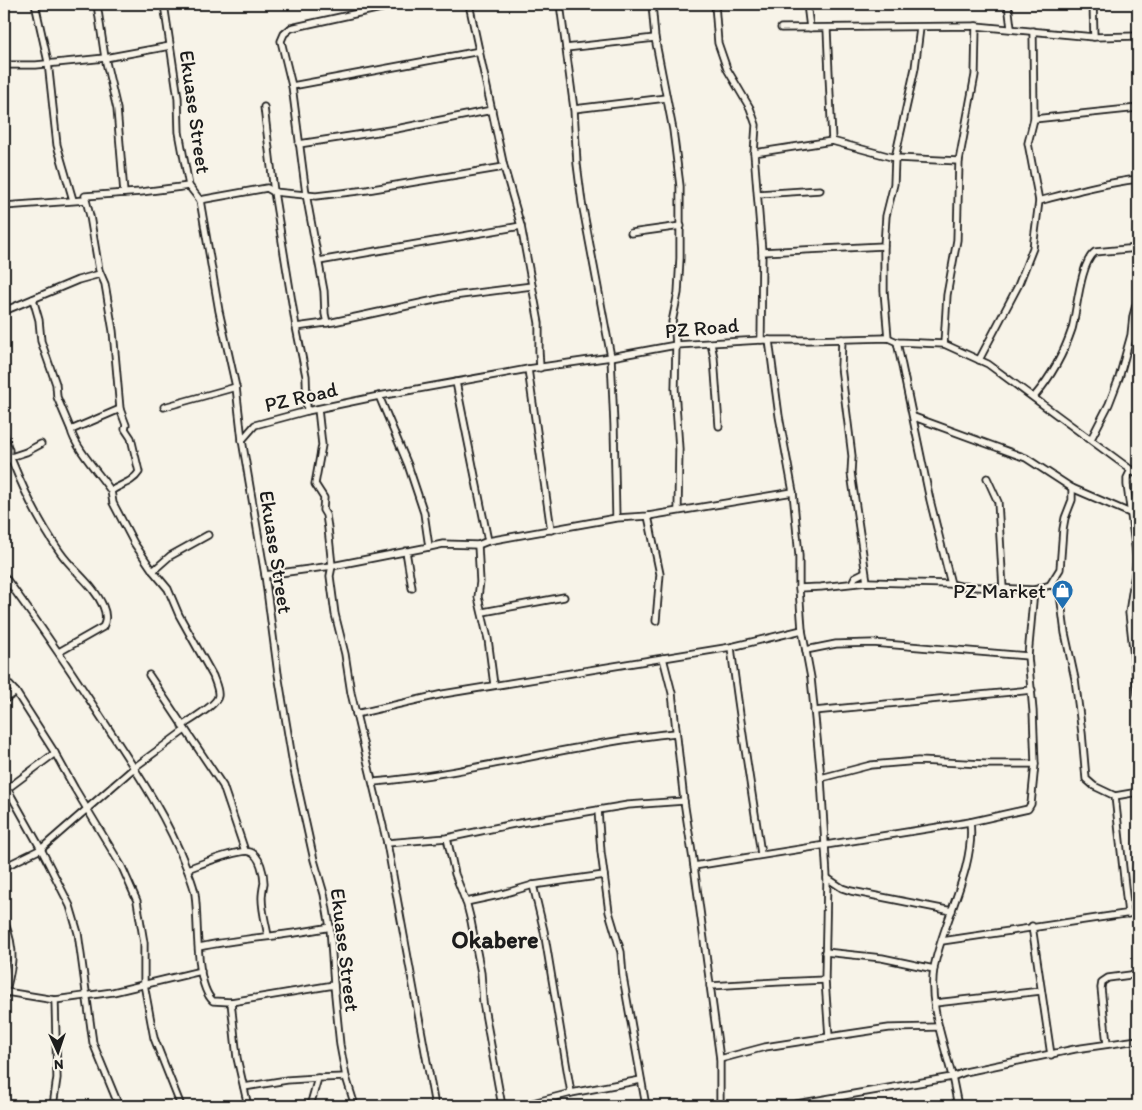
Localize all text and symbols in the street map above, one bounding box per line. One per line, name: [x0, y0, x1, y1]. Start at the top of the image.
street label: Ekuase Street: [174, 49, 217, 175]
street label: PZ Road: [664, 312, 740, 343]
street label: PZ Road: [262, 376, 340, 417]
street label: Ekuase Street: [254, 488, 299, 615]
place label: PZ Market: [953, 578, 1046, 603]
shop icon: PZ Market: [1050, 579, 1074, 610]
street label: Ekuase Street: [326, 887, 366, 1013]
district label: Okabere: [451, 925, 539, 954]
north arrow: [32, 1028, 82, 1078]
text: N: [53, 1056, 64, 1073]

